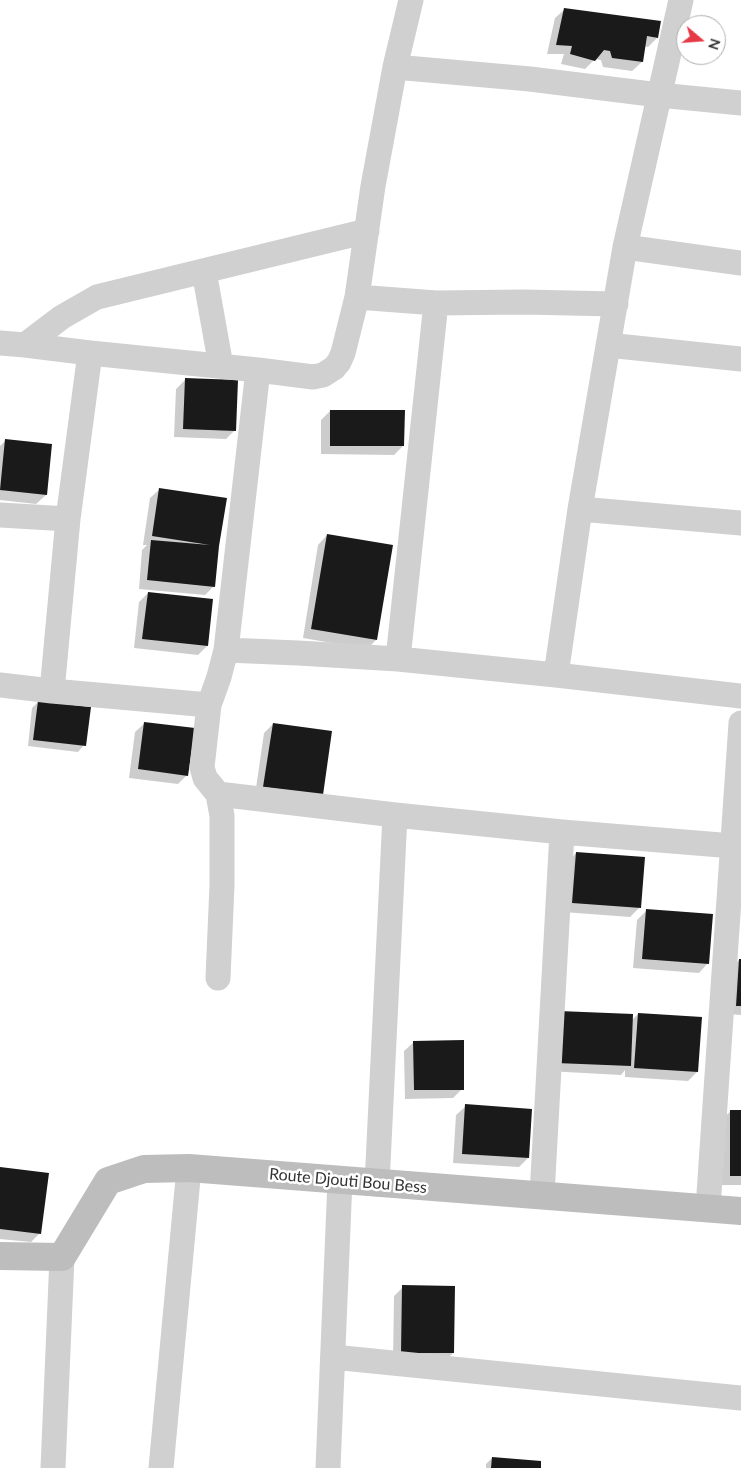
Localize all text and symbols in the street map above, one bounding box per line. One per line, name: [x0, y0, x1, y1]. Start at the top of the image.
north arrow: [676, 15, 726, 65]
text: N: [705, 37, 725, 52]
street label: Route Djouti Bou Bess: [268, 1165, 428, 1197]

